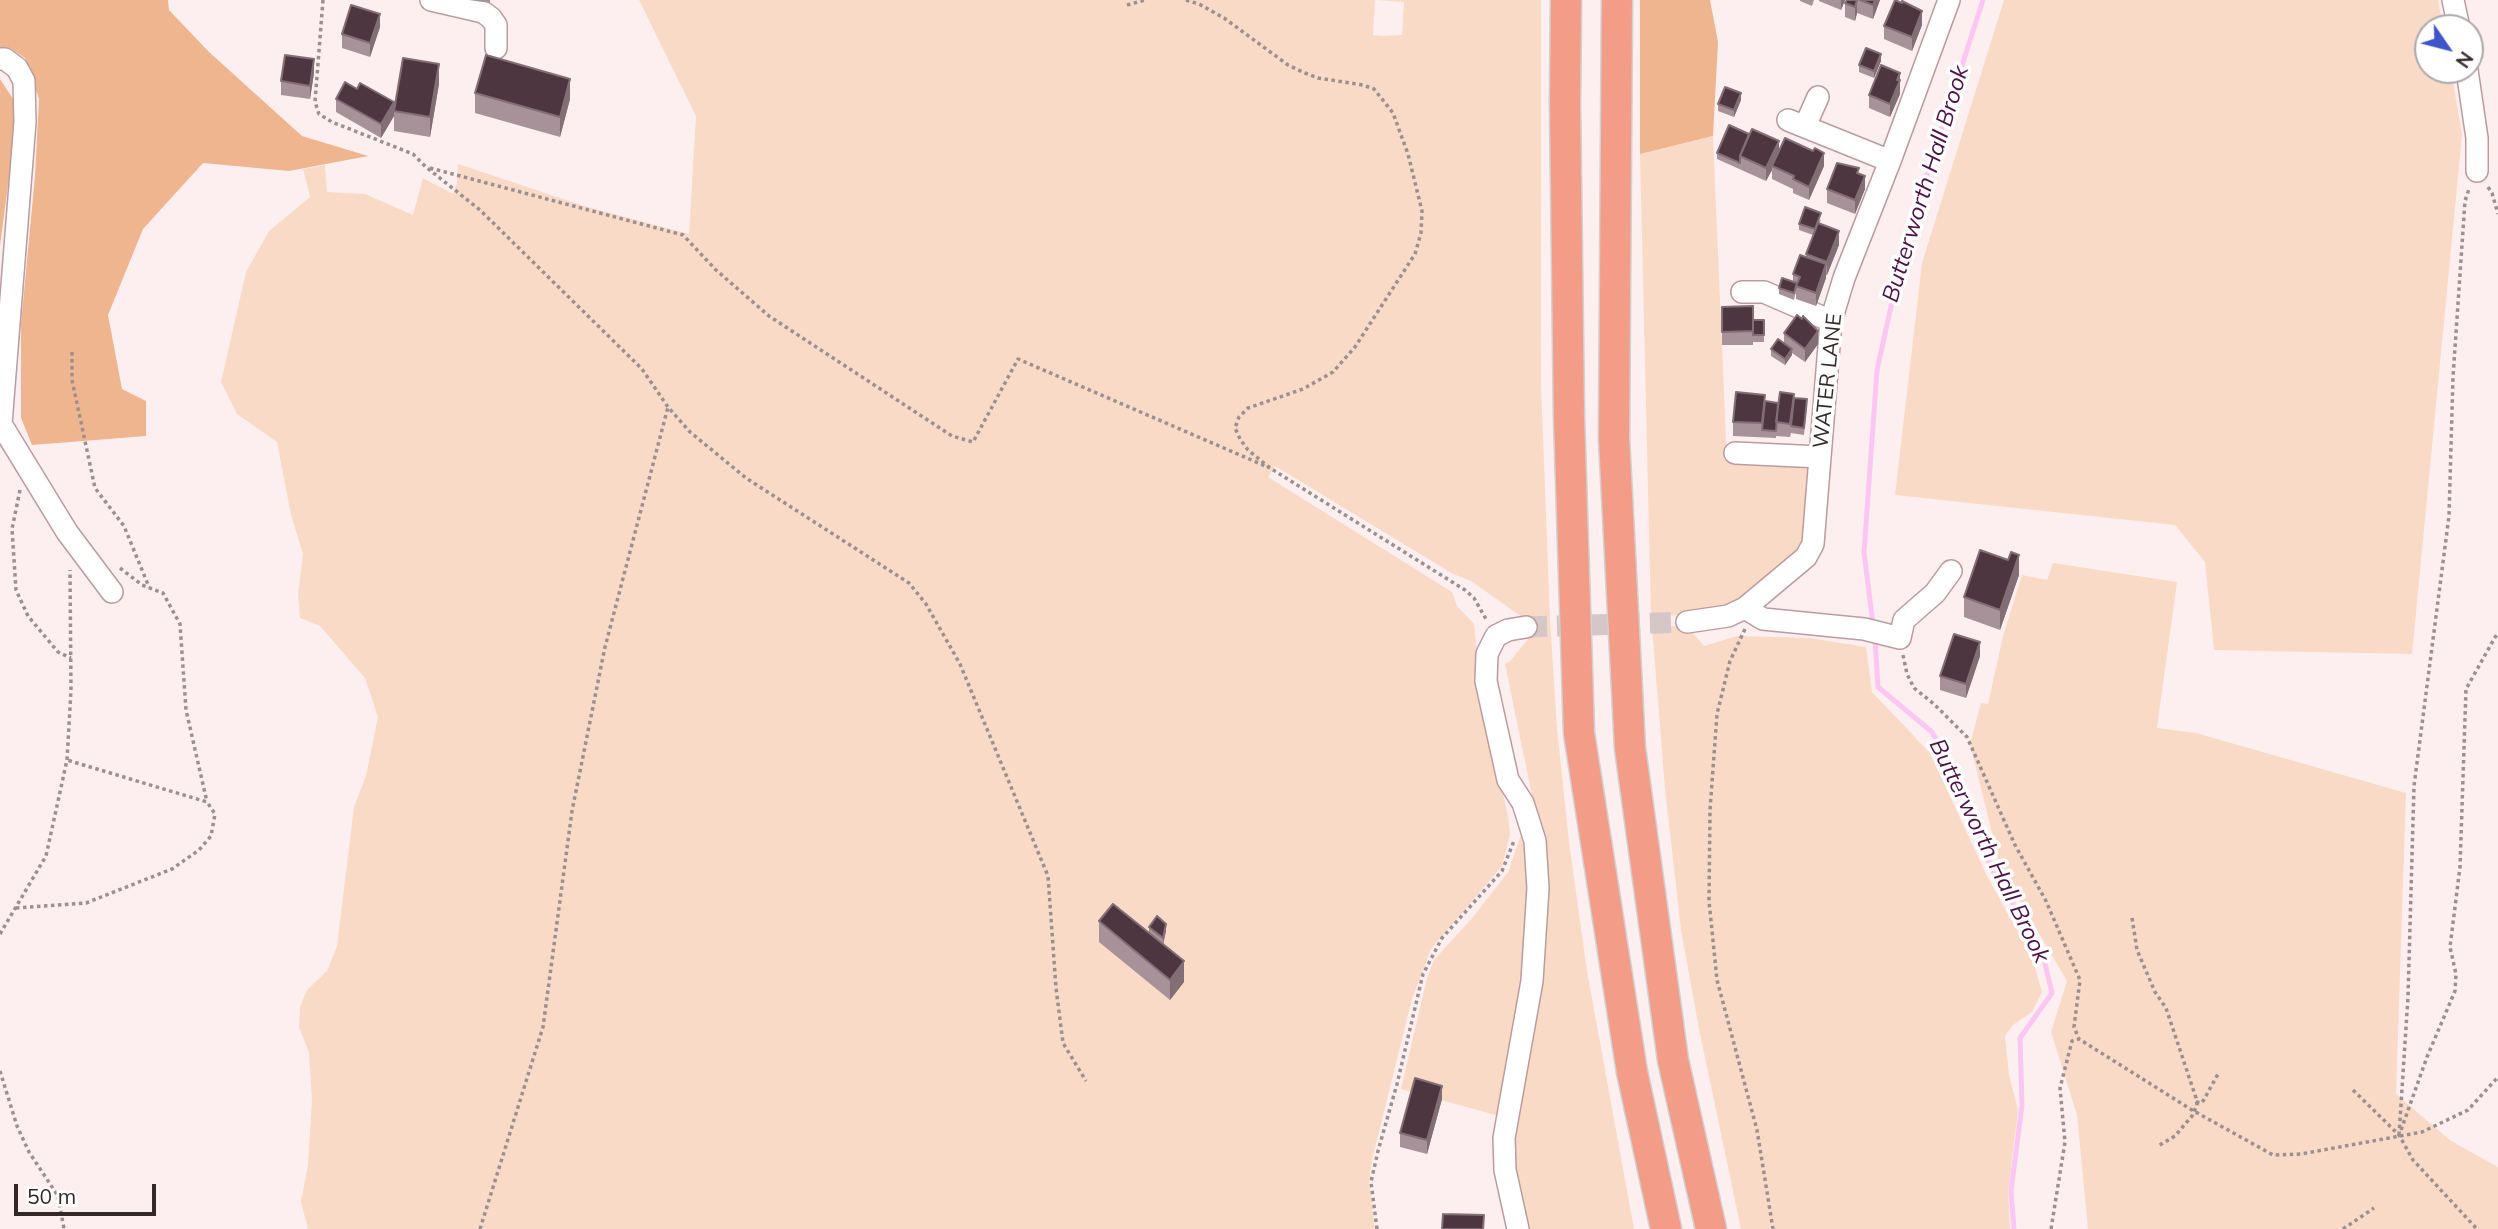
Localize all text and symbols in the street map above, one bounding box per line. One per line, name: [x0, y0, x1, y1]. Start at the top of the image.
north arrow: [2414, 14, 2484, 84]
text: N: [2451, 47, 2479, 73]
water label: Butterworth Hall Brook: [1877, 62, 1975, 306]
street label: WATER LANE: [1808, 312, 1848, 450]
water label: Butterworth Hall Brook: [1923, 734, 2055, 968]
scale bar: [18, 1170, 159, 1214]
text: 50 m: [27, 1183, 76, 1209]

